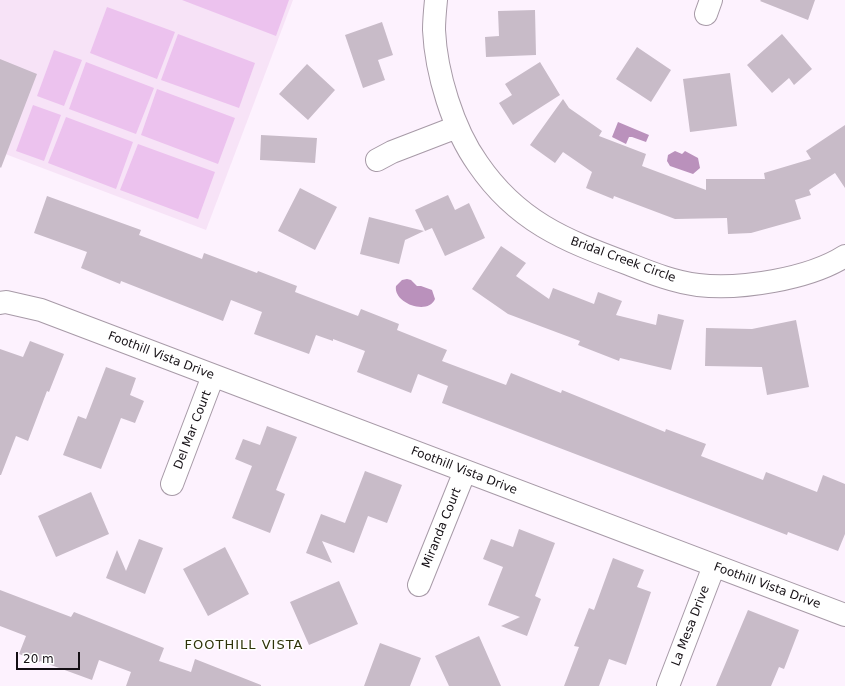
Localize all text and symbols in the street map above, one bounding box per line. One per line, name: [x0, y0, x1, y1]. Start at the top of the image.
street label: Bridal Creek Circle: [568, 234, 678, 286]
street label: Foothill Vista Drive: [106, 329, 216, 383]
street label: Del Mar Court: [171, 389, 215, 471]
street label: Foothill Vista Drive: [409, 444, 519, 498]
street label: Miranda Court: [419, 486, 465, 570]
street label: Foothill Vista Drive: [712, 560, 822, 612]
street label: La Mesa Drive: [669, 584, 713, 668]
district label: FOOTHILL VISTA: [185, 638, 303, 654]
scale bar: [18, 644, 82, 670]
text: 20 m: [23, 652, 54, 666]

